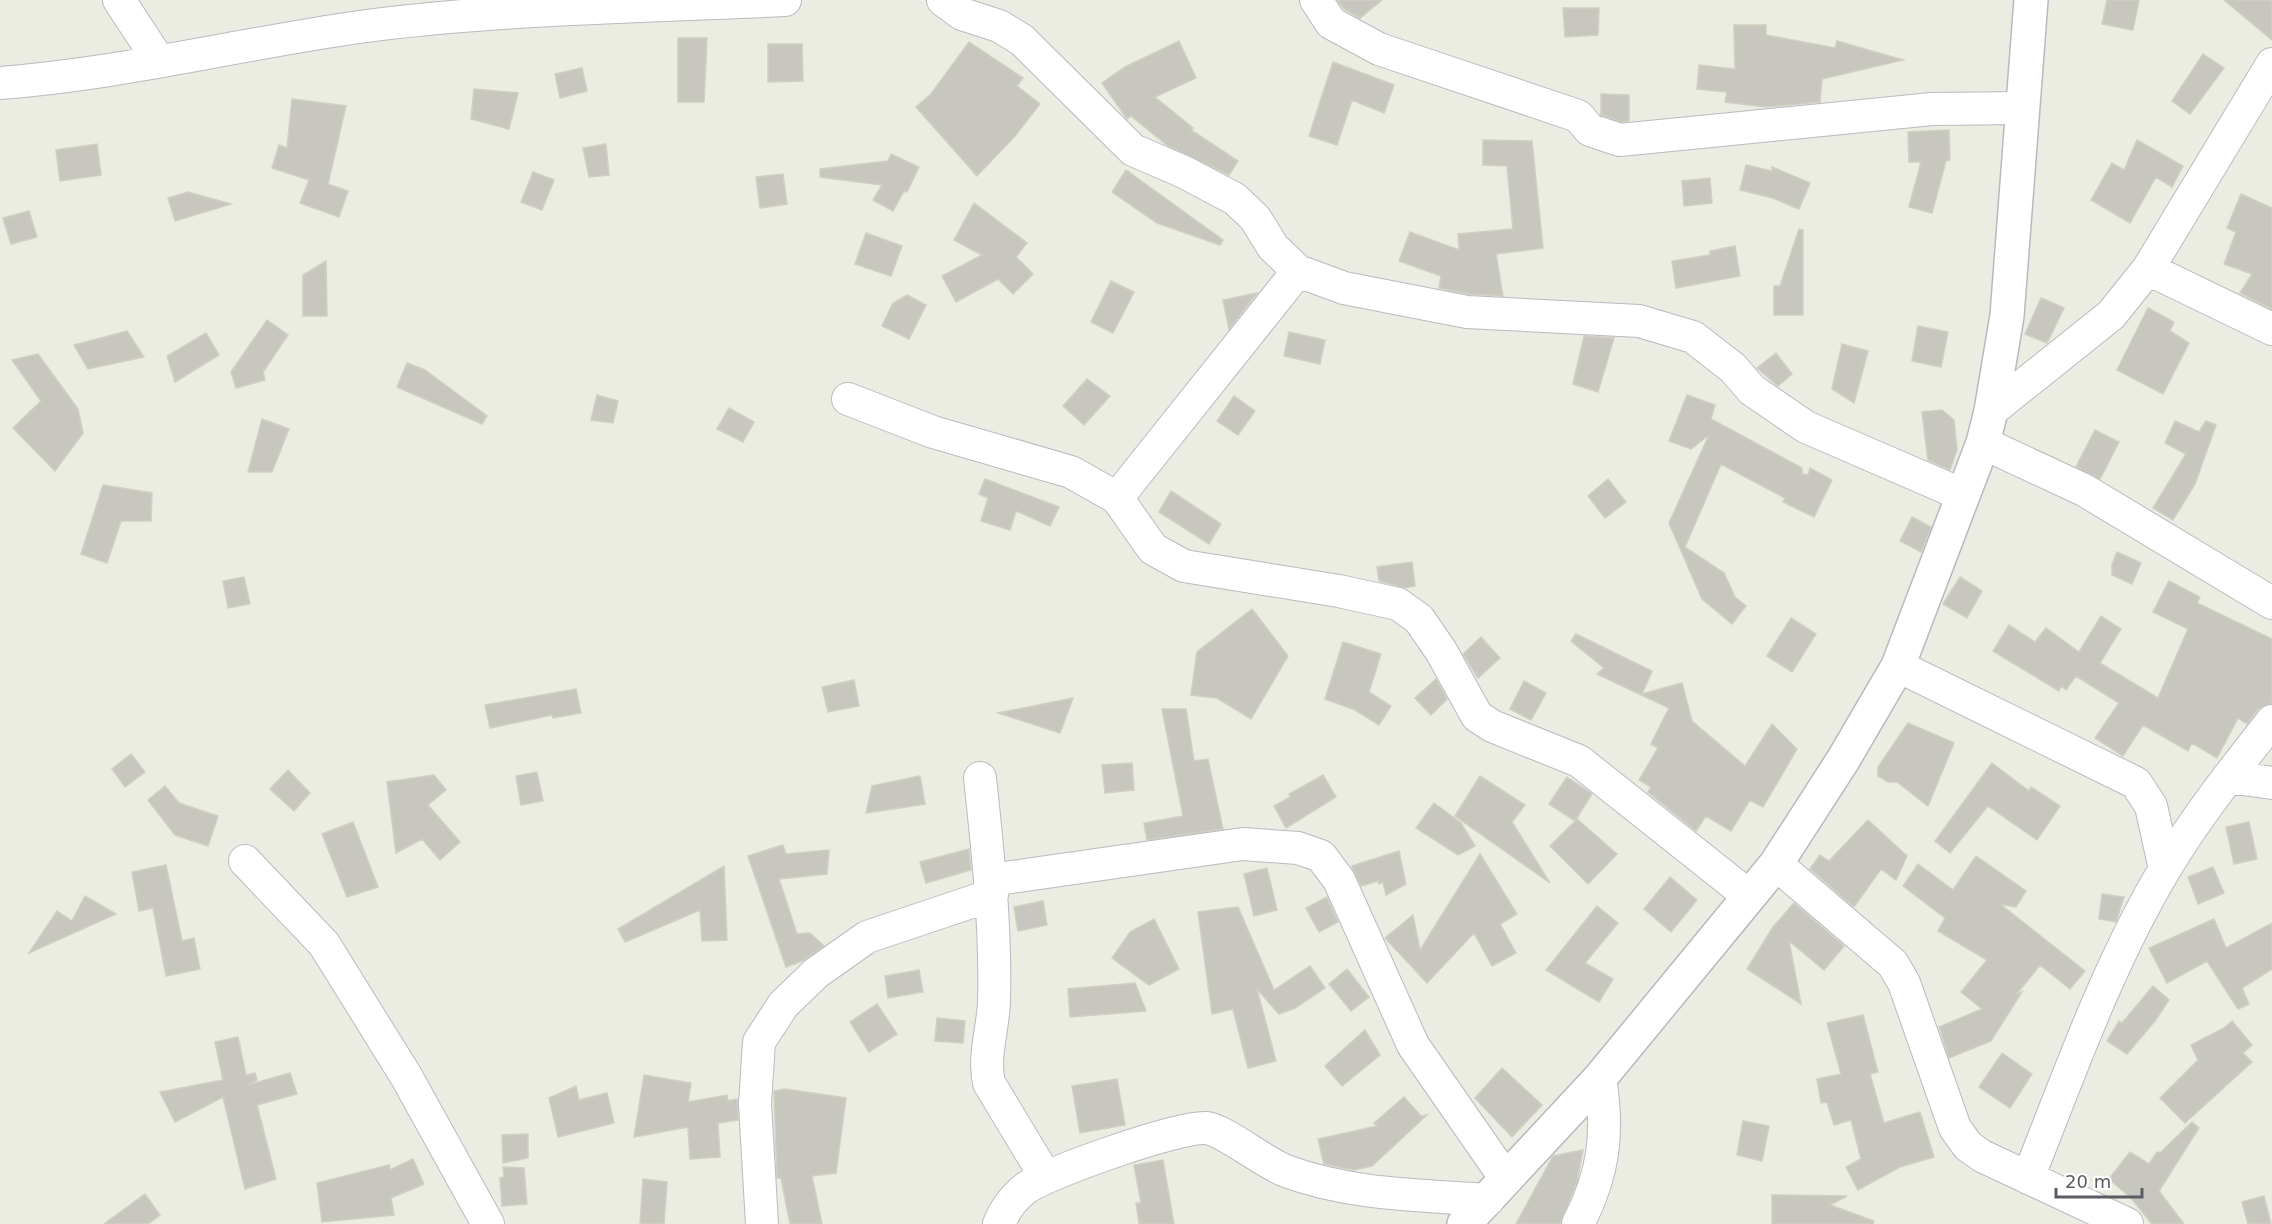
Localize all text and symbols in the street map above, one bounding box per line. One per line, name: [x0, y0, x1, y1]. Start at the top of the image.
scale bar: [2056, 1161, 2142, 1199]
text: 20 m: [2065, 1171, 2111, 1192]

